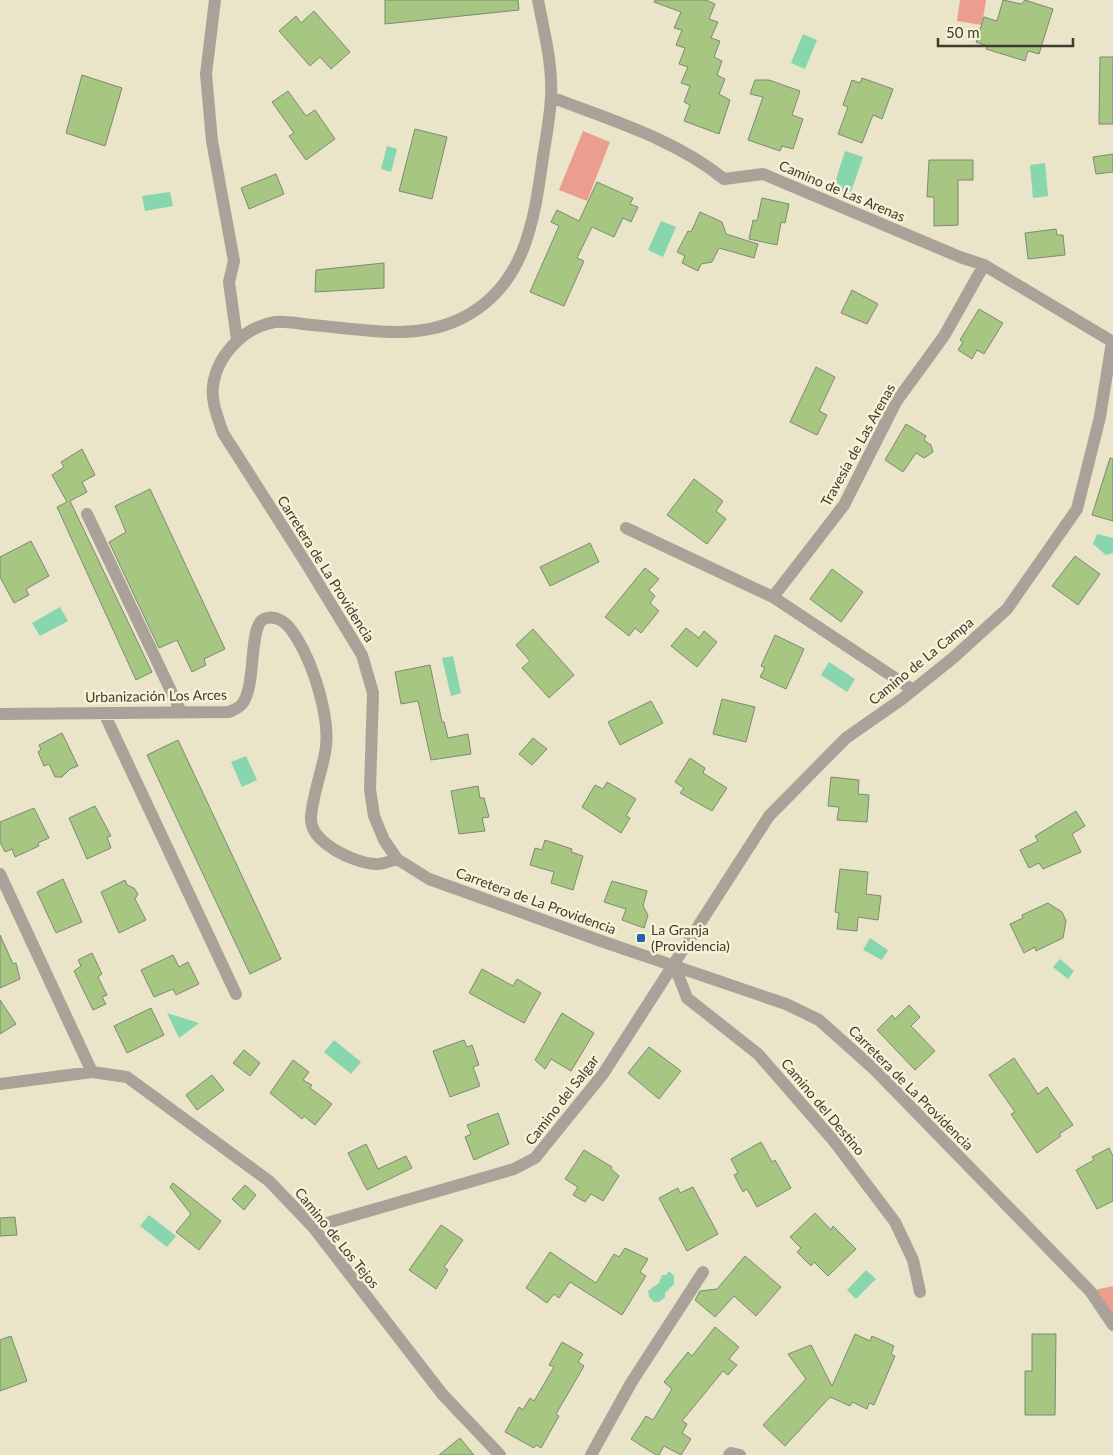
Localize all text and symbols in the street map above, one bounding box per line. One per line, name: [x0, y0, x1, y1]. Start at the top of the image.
scale bar: [938, 15, 1073, 47]
text: 50 m: [946, 23, 980, 41]
street label: Camino de Las Arenas: [777, 156, 908, 225]
street label: Travesía de Las Arenas: [817, 380, 898, 509]
street label: Carretera de La Providencia: [274, 492, 379, 645]
street label: Camino de La Campa: [865, 613, 976, 708]
street label: Urbanización Los Arces: [85, 686, 227, 705]
street label: Carretera de La Providencia: [454, 864, 619, 938]
place label: La Granja (Providencia): [651, 921, 730, 954]
marker: La Granja (Providencia): [635, 932, 647, 944]
street label: Carretera de La Providencia: [845, 1022, 977, 1154]
street label: Camino del Salgar: [521, 1051, 602, 1148]
street label: Camino del Destino: [778, 1055, 869, 1159]
street label: Camino de Los Tejos: [292, 1184, 383, 1291]

